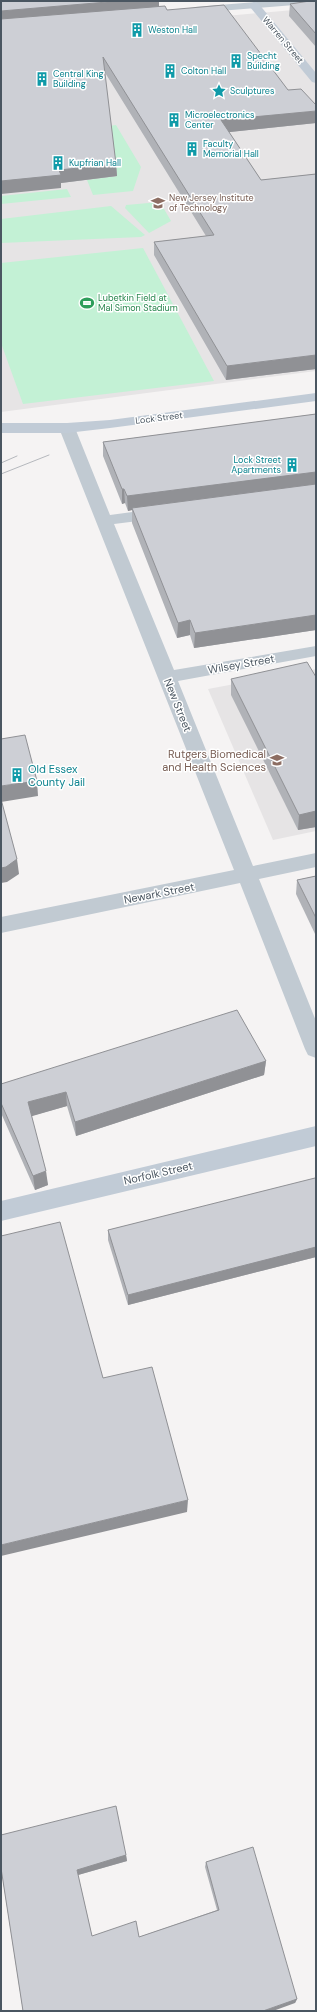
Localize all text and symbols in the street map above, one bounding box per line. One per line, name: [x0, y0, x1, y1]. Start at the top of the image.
street label: Warren Street: [260, 14, 306, 66]
building icon: Weston Hall: [129, 22, 145, 38]
place label: Weston Hall: [148, 24, 197, 36]
place label: Specht Building: [247, 50, 280, 72]
building icon: Specht Building: [228, 53, 244, 69]
building icon: Colton Hall: [162, 63, 178, 79]
place label: Colton Hall: [181, 65, 226, 77]
place label: Central King Building: [53, 68, 104, 90]
building icon: Central King Building: [34, 71, 50, 87]
place icon: Sculptures: [211, 83, 227, 99]
place label: Sculptures: [230, 85, 275, 97]
place label: Microelectronics Center: [185, 109, 255, 131]
building icon: Microelectronics Center: [166, 112, 182, 128]
place label: Faculty Memorial Hall: [203, 138, 259, 160]
building icon: Faculty Memorial Hall: [184, 141, 200, 157]
building icon: Kupfrian Hall: [50, 155, 66, 171]
place label: Kupfrian Hall: [69, 157, 121, 169]
place label: New Jersey Institute of Technology: [169, 192, 254, 214]
school or university icon: New Jersey Institute of Technology: [150, 195, 166, 211]
place label: Lubetkin Field at Mal Simon Stadium: [98, 292, 178, 314]
sports icon: Lubetkin Field at Mal Simon Stadium: [79, 295, 95, 311]
street label: Lock Street: [135, 409, 184, 427]
place label: Lock Street Apartments: [231, 454, 281, 476]
building icon: Lock Street Apartments: [284, 457, 300, 473]
street label: Wilsey Street: [207, 651, 275, 677]
street label: New Street: [161, 676, 195, 734]
place label: Rutgers Biomedical and Health Sciences: [162, 747, 266, 774]
school or university icon: Rutgers Biomedical and Health Sciences: [269, 752, 285, 768]
place label: Old Essex County Jail: [28, 762, 85, 789]
building icon: Old Essex County Jail: [9, 767, 25, 783]
street label: Newark Street: [123, 879, 195, 907]
street label: Norfolk Street: [122, 1158, 194, 1188]

